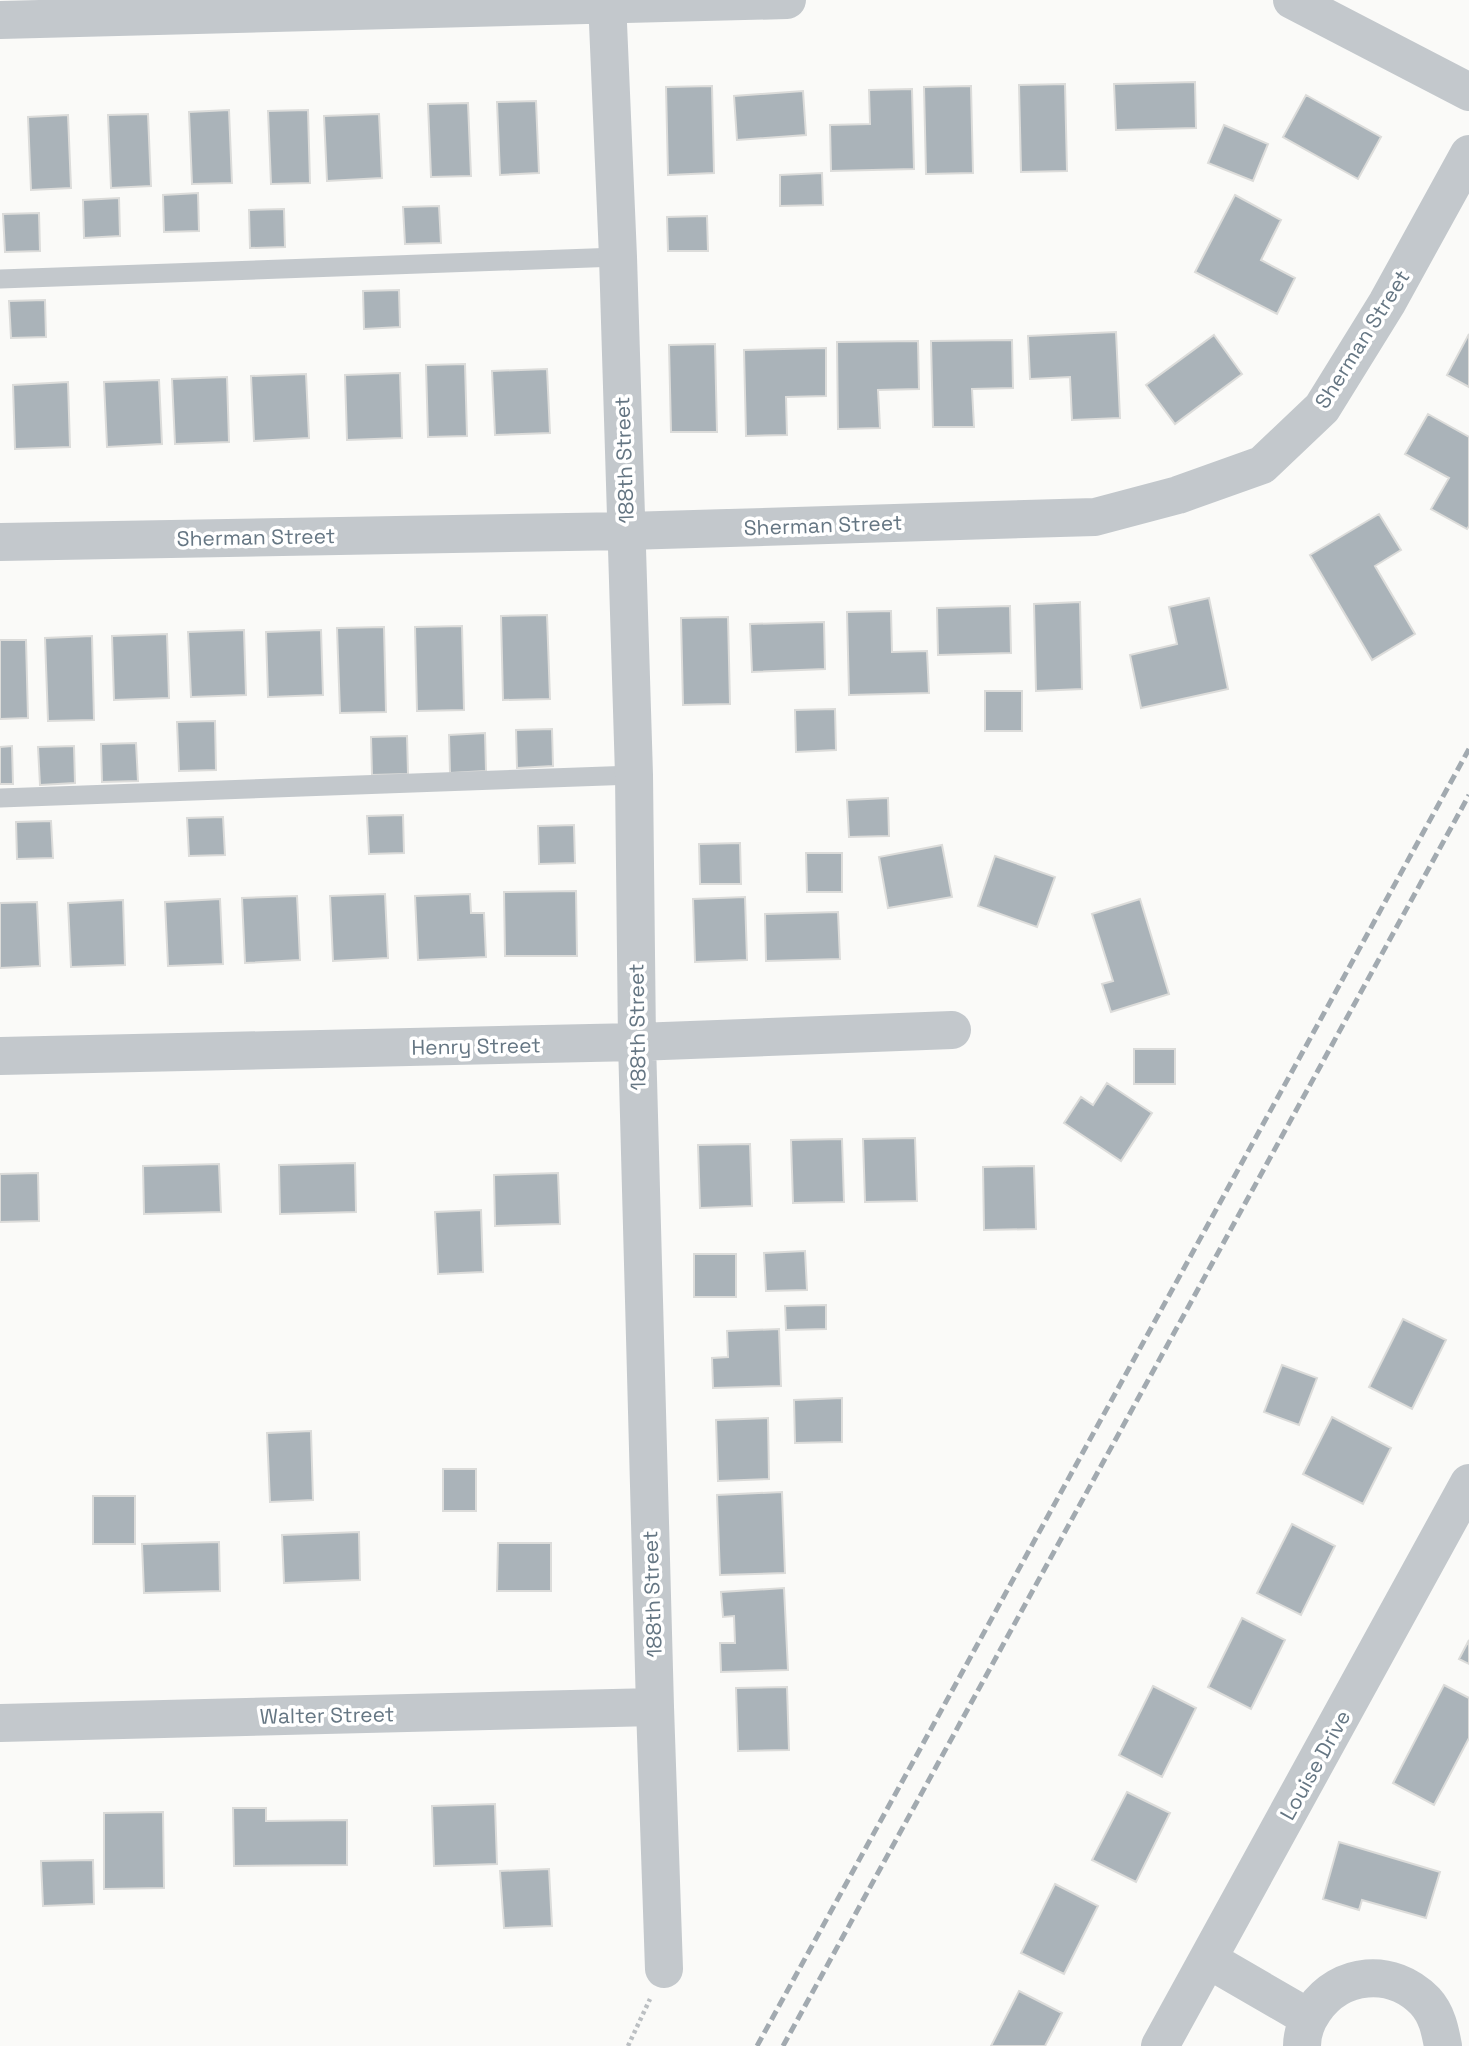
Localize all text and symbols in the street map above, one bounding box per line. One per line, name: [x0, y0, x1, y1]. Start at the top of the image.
street label: Sherman Street: [1309, 265, 1415, 413]
street label: 188th Street: [608, 396, 640, 524]
street label: Sherman Street: [743, 509, 903, 541]
street label: Sherman Street: [176, 522, 336, 552]
street label: 188th Street: [622, 963, 652, 1091]
street label: Henry Street: [411, 1031, 541, 1061]
street label: 188th Street: [636, 1530, 668, 1658]
street label: Walter Street: [259, 1700, 395, 1730]
street label: Louise Drive: [1274, 1705, 1356, 1825]

